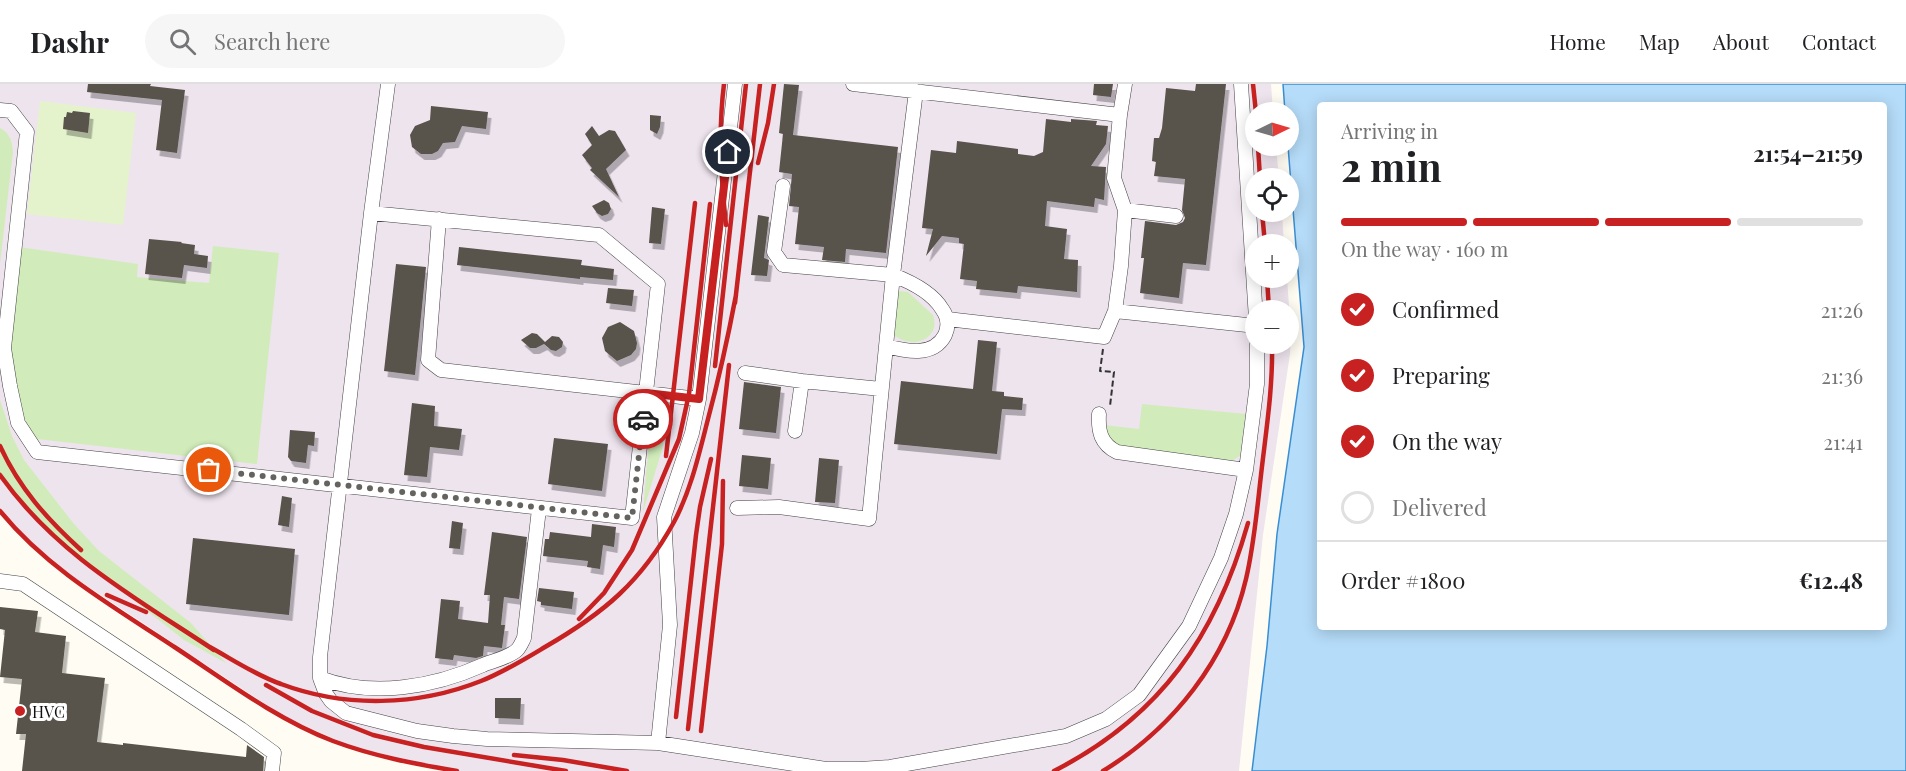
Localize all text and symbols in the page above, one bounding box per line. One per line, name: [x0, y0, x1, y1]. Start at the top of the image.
search box: [145, 14, 565, 68]
text: Dashr: [30, 23, 109, 60]
icon: search: [166, 25, 199, 58]
text: Search here: [214, 26, 330, 56]
text: Home: [1550, 27, 1606, 55]
text: Map: [1639, 27, 1680, 55]
text: About: [1713, 27, 1769, 55]
text: Contact: [1802, 27, 1876, 55]
north arrow: [1245, 102, 1299, 156]
map controls: [1245, 102, 1299, 354]
text: Arriving in: [1341, 117, 1438, 144]
pin: [702, 126, 753, 177]
icon: home: [711, 135, 744, 168]
text: 21:54–21:59: [1753, 138, 1863, 168]
text: 2 min: [1341, 140, 1442, 192]
button: locate: [1245, 168, 1299, 222]
button: +: [1245, 234, 1299, 288]
text: On the way · 160 m: [1341, 235, 1508, 262]
icon: check: [1341, 293, 1374, 326]
text: Confirmed: [1392, 294, 1499, 324]
text: 21:26: [1821, 296, 1863, 323]
button: −: [1245, 300, 1299, 354]
icon: check: [1341, 359, 1374, 392]
text: Preparing: [1392, 360, 1490, 390]
text: 21:36: [1821, 362, 1863, 389]
courier: [613, 389, 673, 449]
icon: car: [627, 403, 660, 436]
icon: check: [1341, 425, 1374, 458]
text: On the way: [1392, 426, 1502, 456]
text: 21:41: [1823, 428, 1863, 455]
pin: [183, 444, 234, 495]
icon: bag: [192, 453, 225, 486]
text: Delivered: [1392, 492, 1487, 522]
text: Order #1800: [1341, 565, 1465, 595]
text: €12.48: [1799, 565, 1863, 595]
place label: HVC: [32, 701, 65, 722]
marker: HVC: [13, 704, 27, 718]

